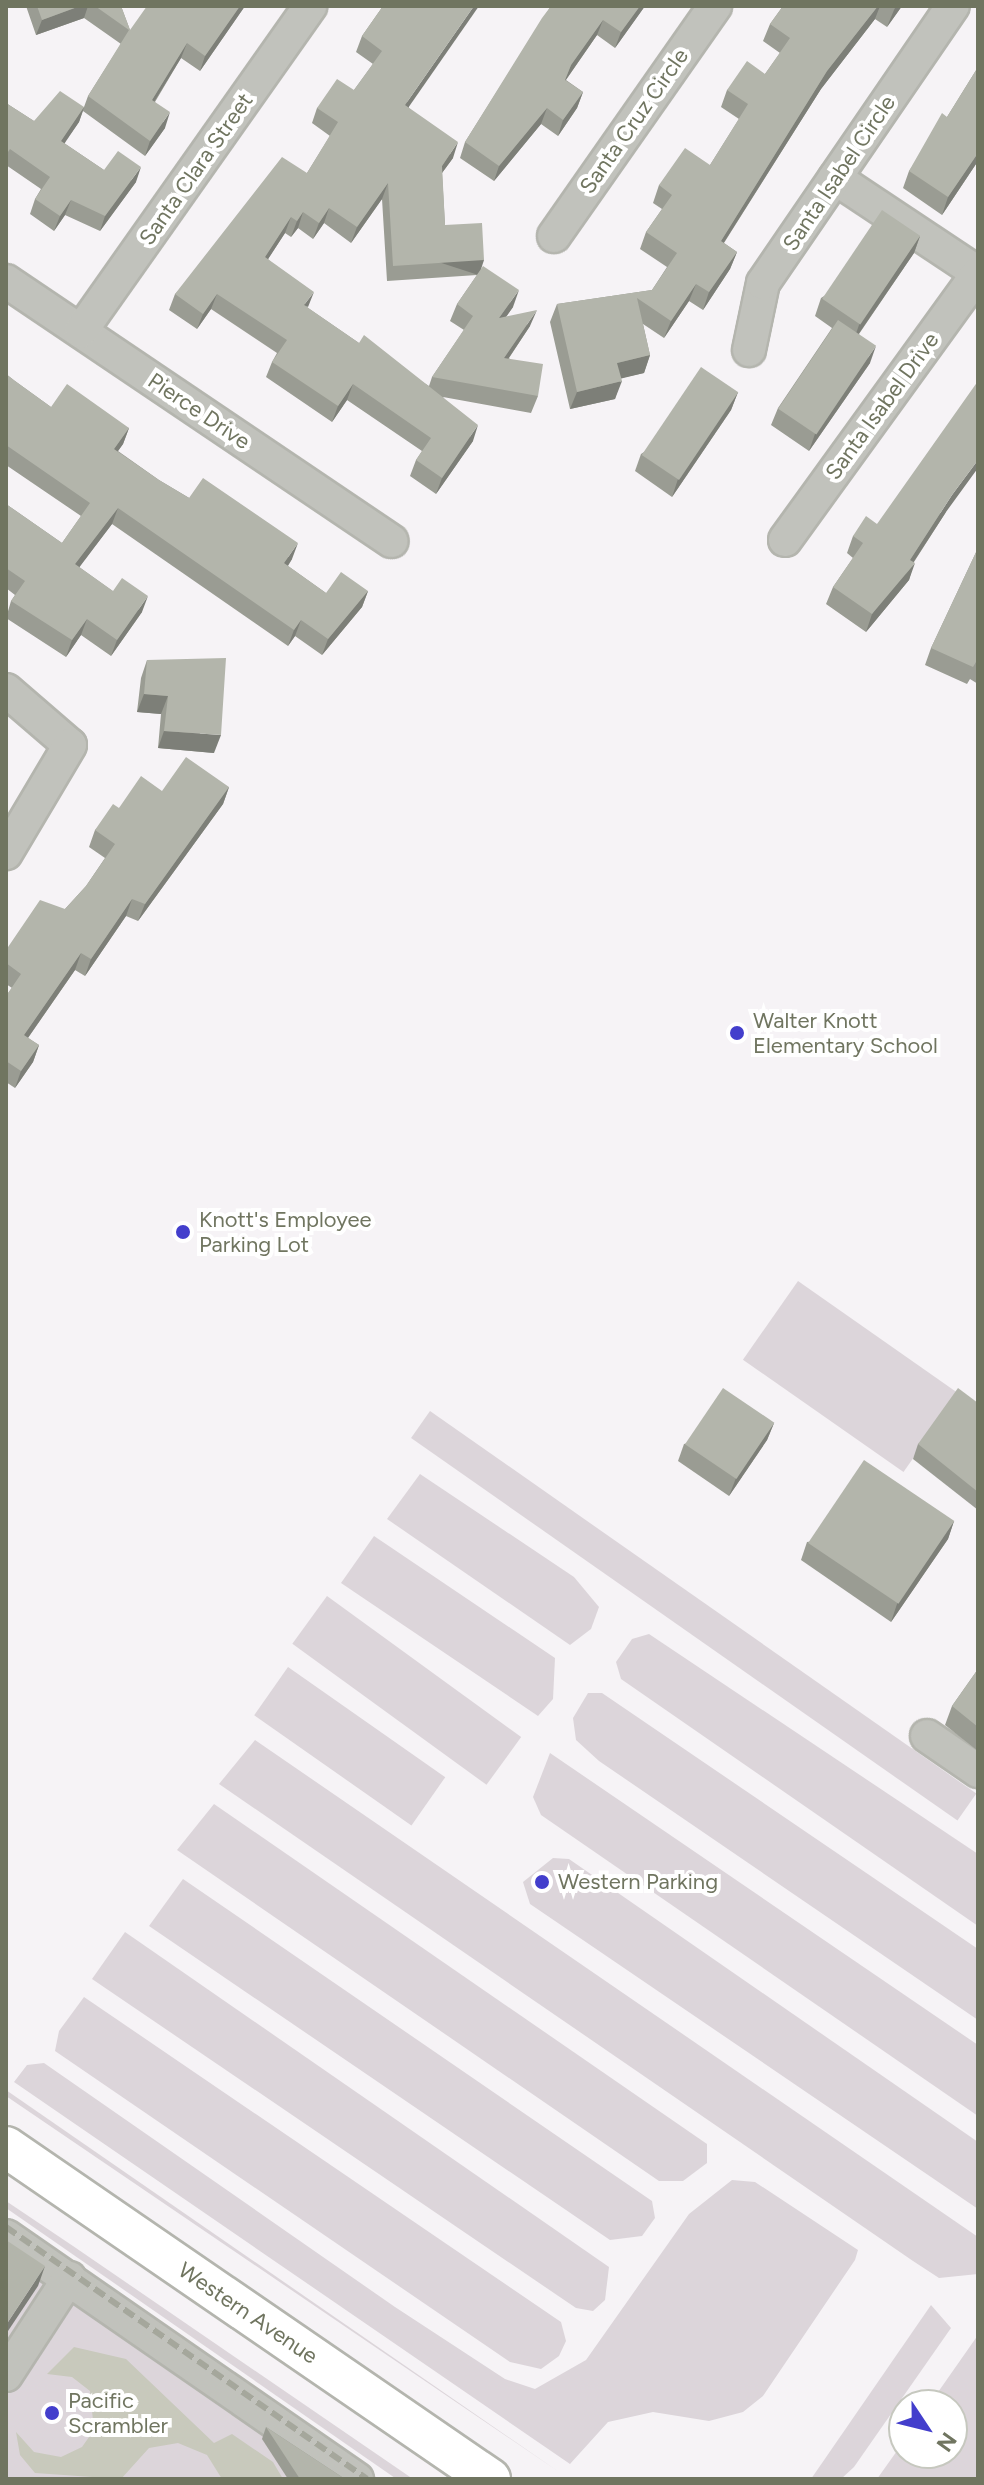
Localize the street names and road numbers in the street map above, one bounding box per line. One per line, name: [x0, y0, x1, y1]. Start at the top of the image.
street label: Santa Cruz Circle: [574, 43, 694, 199]
street label: Santa Clara Street: [134, 88, 258, 250]
street label: Santa Isabel Circle: [777, 90, 901, 256]
street label: Santa Isabel Drive: [820, 327, 944, 485]
street label: Pierce Drive: [143, 367, 255, 455]
street label: Western Avenue: [173, 2257, 323, 2369]

